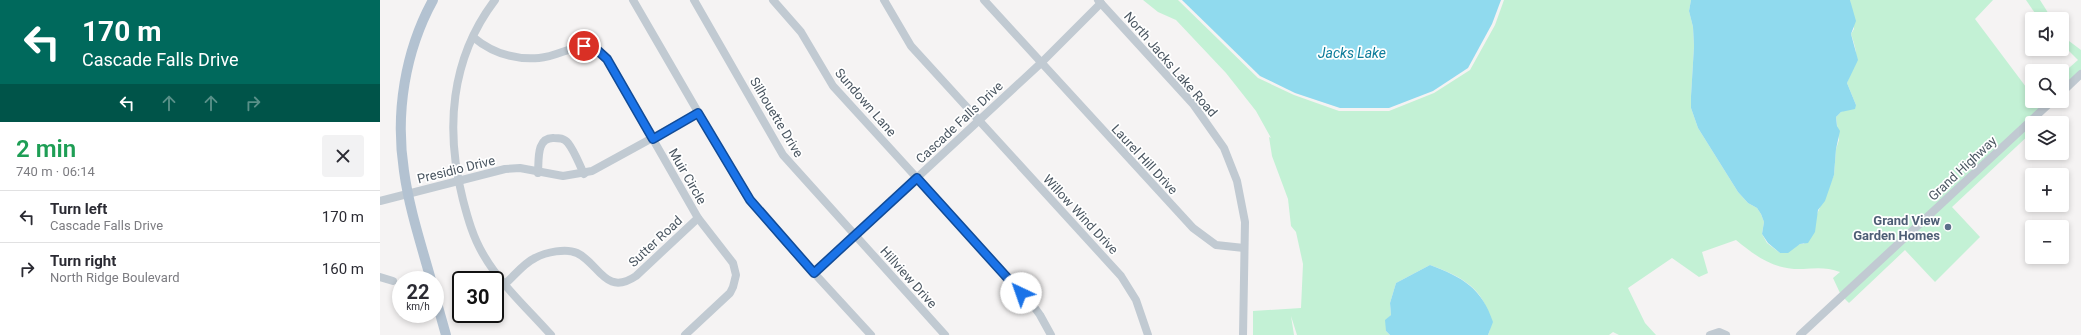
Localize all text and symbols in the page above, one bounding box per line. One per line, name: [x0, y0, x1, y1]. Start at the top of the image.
street label: North Jacks Lake Road: [1121, 9, 1220, 120]
map controls: [2025, 12, 2069, 264]
button: sound: [2025, 12, 2069, 56]
text: 170 m: [82, 15, 161, 48]
icon: left: [16, 16, 68, 68]
pin: [567, 29, 601, 63]
icon: arrive: [573, 35, 595, 57]
water label: Jacks Lake: [1318, 45, 1386, 61]
text: Cascade Falls Drive: [82, 49, 239, 70]
button: search: [2025, 64, 2069, 108]
street label: Sundown Lane: [832, 65, 899, 139]
street label: Silhouette Drive: [747, 75, 806, 160]
street label: Cascade Falls Drive: [913, 78, 1006, 166]
icon: left: [116, 92, 138, 114]
icon: ahead: [158, 92, 180, 114]
icon: ahead: [200, 92, 222, 114]
icon: right: [242, 92, 264, 114]
button: layers: [2025, 116, 2069, 160]
street label: Laurel Hill Drive: [1108, 121, 1181, 197]
street label: Grand Highway: [1925, 133, 1999, 204]
text: 2 min: [16, 135, 76, 163]
button: close: [322, 135, 364, 177]
street label: Muir Circle: [666, 146, 710, 207]
street label: Presidio Drive: [416, 153, 497, 186]
text: 740 m · 06:14: [16, 164, 95, 179]
button: +: [2025, 168, 2069, 212]
street label: Willow Wind Drive: [1040, 172, 1121, 257]
text: Turn left: [50, 200, 107, 218]
icon: left: [16, 206, 38, 228]
text: 170 m: [322, 208, 364, 226]
street label: Sutter Road: [625, 213, 685, 270]
place label: Grand View Garden Homes: [1853, 213, 1940, 243]
text: Cascade Falls Drive: [50, 218, 163, 233]
button: −: [2025, 220, 2069, 264]
marker: Grand View Garden Homes: [1943, 222, 1953, 232]
street label: Hillview Drive: [877, 244, 940, 311]
text: Turn right: [50, 252, 116, 270]
icon: right: [16, 258, 38, 280]
text: 160 m: [322, 260, 364, 278]
text: North Ridge Boulevard: [50, 270, 180, 285]
speed limit sign: 30: [452, 271, 504, 323]
position arrow: [1000, 272, 1042, 314]
text: 22: [407, 280, 429, 304]
text: km/h: [406, 301, 430, 312]

